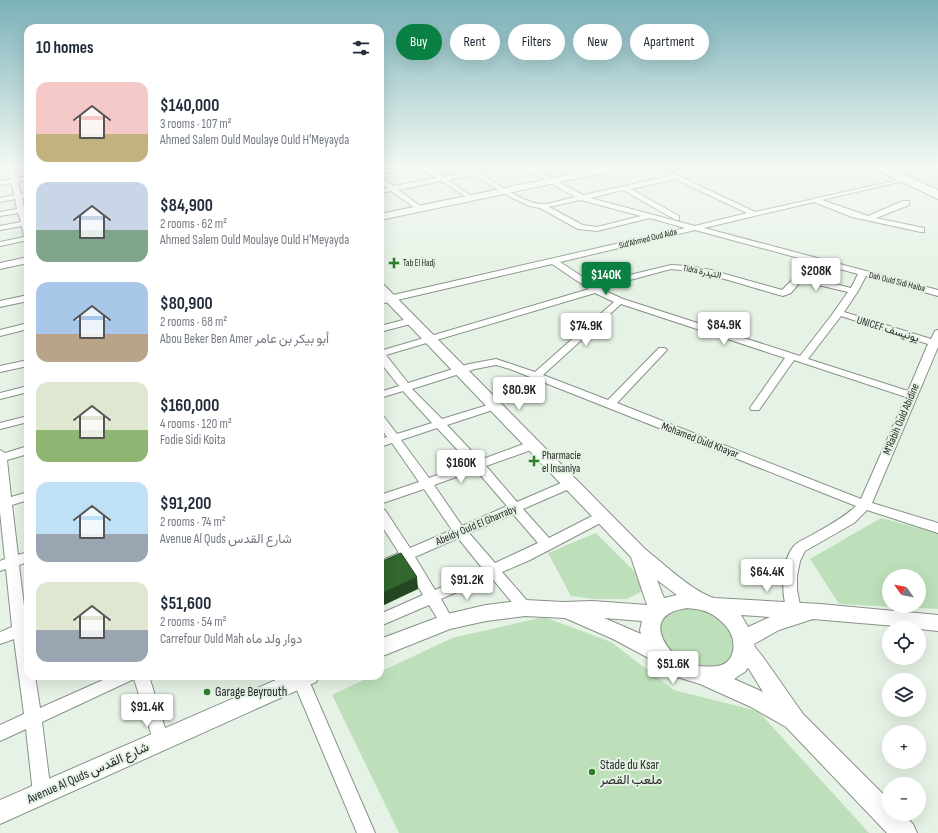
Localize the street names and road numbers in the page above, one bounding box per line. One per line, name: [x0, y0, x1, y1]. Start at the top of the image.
street label: Sid'Ahmed Oud Aida: [618, 226, 678, 252]
street label: Tidra التيدرة: [682, 263, 722, 281]
street label: Dah Ould Sidi Haiba: [868, 270, 926, 294]
street label: UNICEF يونيسف: [855, 313, 921, 345]
street label: M'Rabih Ould Abidine: [880, 381, 922, 457]
street label: Mohamed Ould Khayar: [660, 419, 740, 461]
street label: Abeidy Ould El Gharraby: [433, 502, 519, 548]
street label: Avenue Al Quds شارع القدس: [24, 739, 152, 808]

